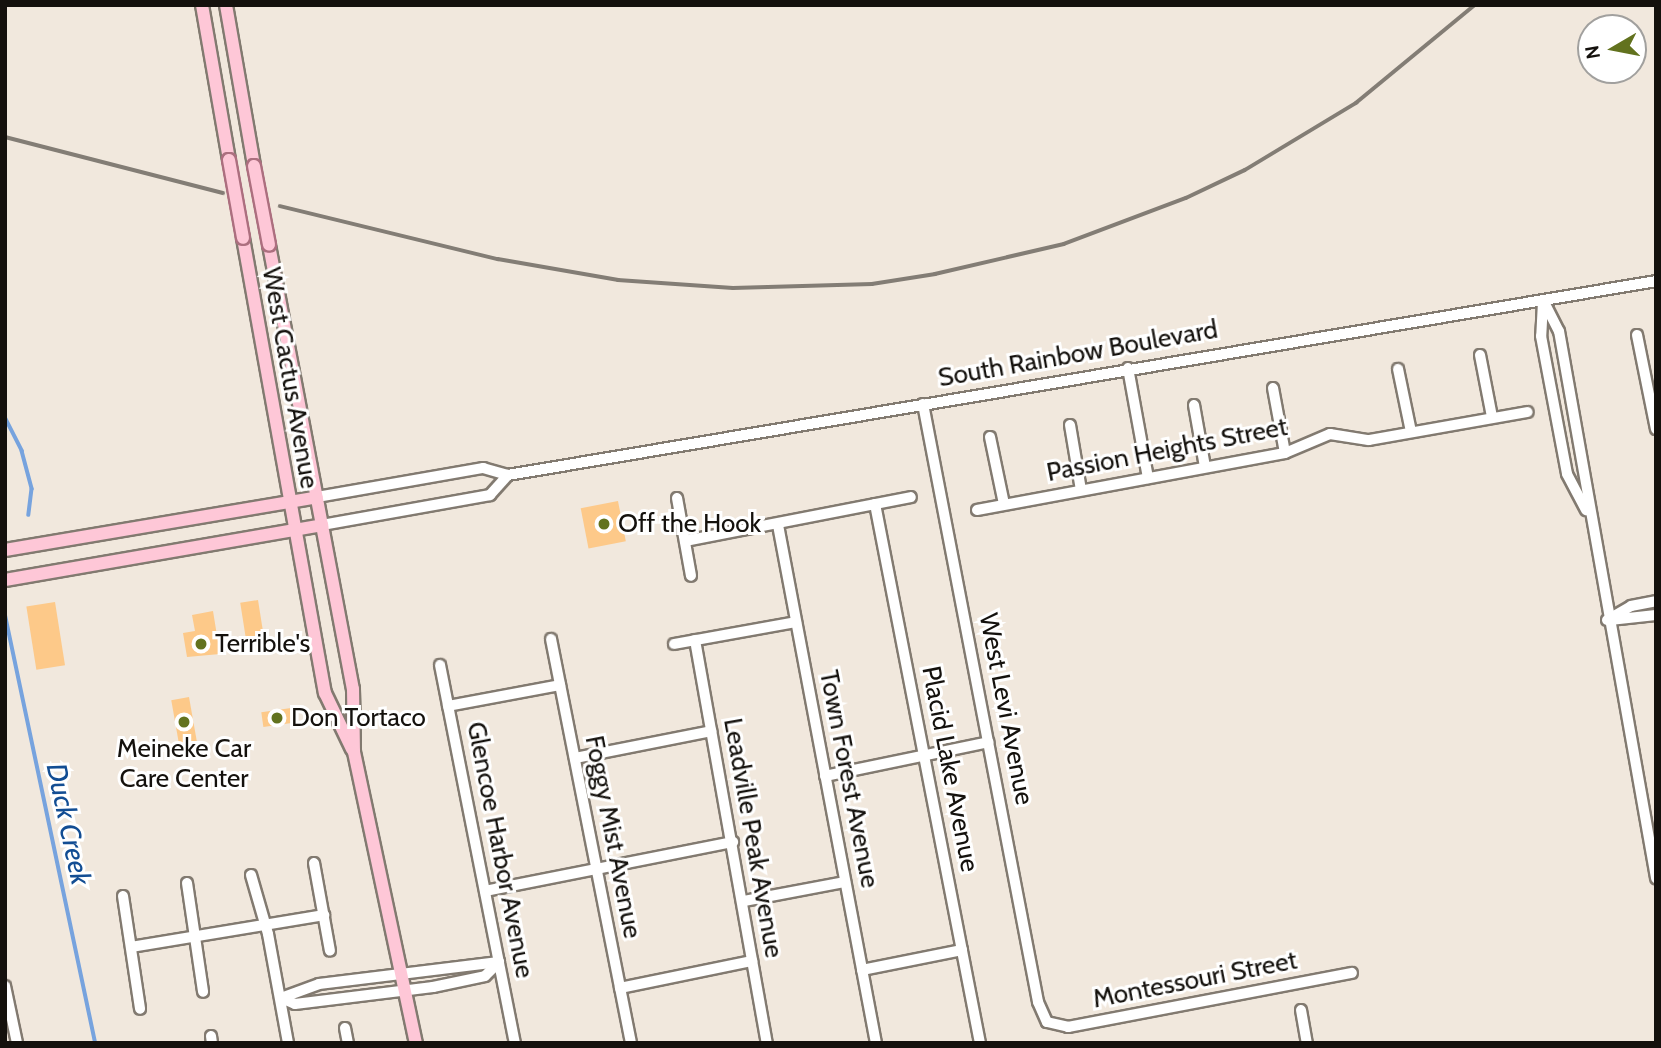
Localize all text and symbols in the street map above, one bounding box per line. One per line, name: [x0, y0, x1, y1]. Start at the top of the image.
north arrow: [1577, 14, 1647, 84]
text: N: [1580, 44, 1605, 61]
street label: West Cactus Avenue: [255, 265, 325, 491]
street label: South Rainbow Boulevard: [936, 314, 1220, 394]
street label: Passion Heights Street: [1044, 411, 1290, 489]
place label: Off the Hook: [618, 508, 761, 540]
marker: Off the Hook: [596, 516, 612, 532]
street label: West Levi Avenue: [972, 610, 1040, 808]
place label: Terrible's: [215, 628, 310, 660]
marker: Terrible's: [193, 636, 209, 652]
street label: Placid Lake Avenue: [915, 663, 985, 875]
street label: Town Forest Avenue: [813, 668, 885, 890]
place label: Don Tortaco: [291, 702, 426, 734]
marker: Don Tortaco: [269, 710, 285, 726]
marker: Meineke Car Care Center: [176, 714, 192, 730]
street label: Leadville Peak Avenue: [717, 716, 789, 960]
street label: Glencoe Harbor Avenue: [460, 719, 540, 981]
place label: Meineke Car Care Center: [117, 733, 251, 794]
street label: Foggy Mist Avenue: [578, 733, 648, 941]
water label: Duck Creek: [40, 760, 98, 888]
street label: Montessouri Street: [1090, 945, 1300, 1015]

